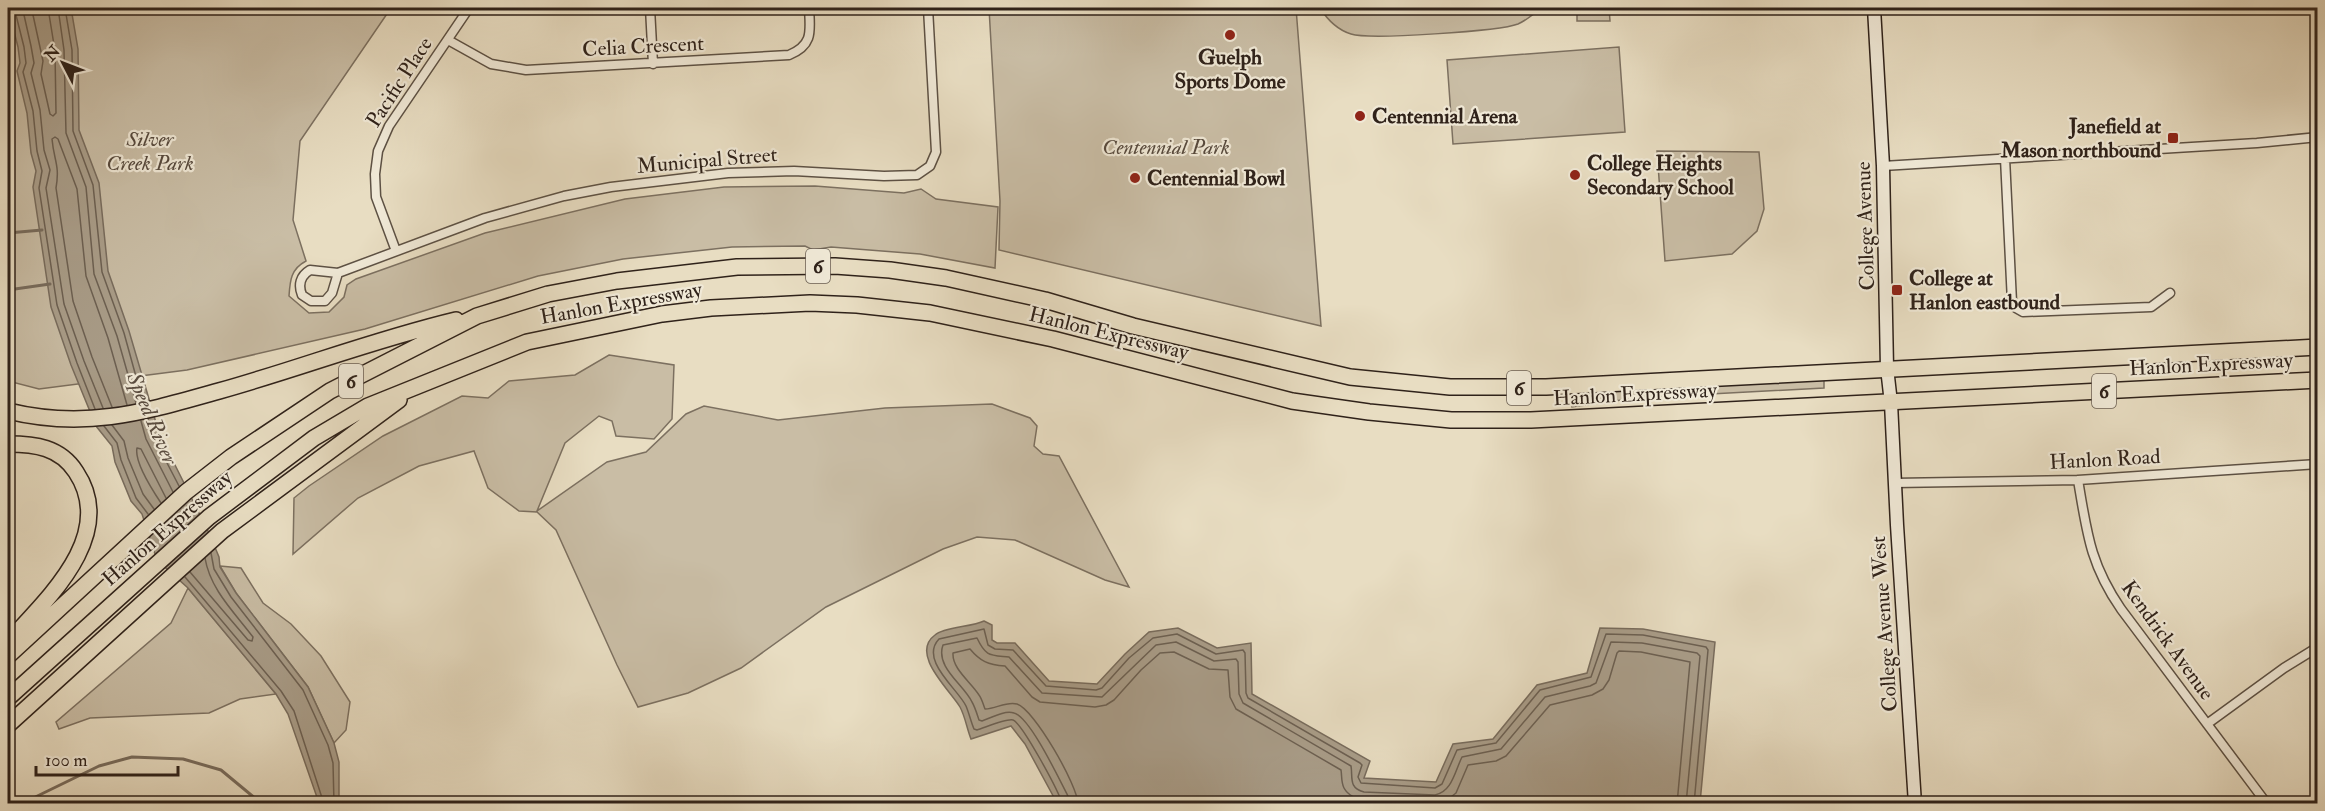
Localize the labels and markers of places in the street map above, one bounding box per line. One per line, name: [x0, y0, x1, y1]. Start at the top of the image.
marker: Guelph Sports Dome: [1223, 28, 1237, 42]
place label: Guelph Sports Dome: [1175, 44, 1286, 95]
place label: Centennial Arena: [1372, 103, 1519, 130]
marker: Centennial Arena: [1353, 109, 1367, 123]
place label: Janefield at Mason northbound: [2000, 113, 2162, 164]
marker: Janefield at Mason northbound: [2166, 131, 2180, 145]
place label: College Heights Secondary School: [1587, 150, 1734, 201]
place label: Centennial Bowl: [1147, 165, 1286, 192]
marker: College Heights Secondary School: [1568, 168, 1582, 182]
marker: Centennial Bowl: [1128, 171, 1142, 185]
place label: College at Hanlon eastbound: [1909, 265, 2061, 316]
marker: College at Hanlon eastbound: [1890, 283, 1904, 297]

